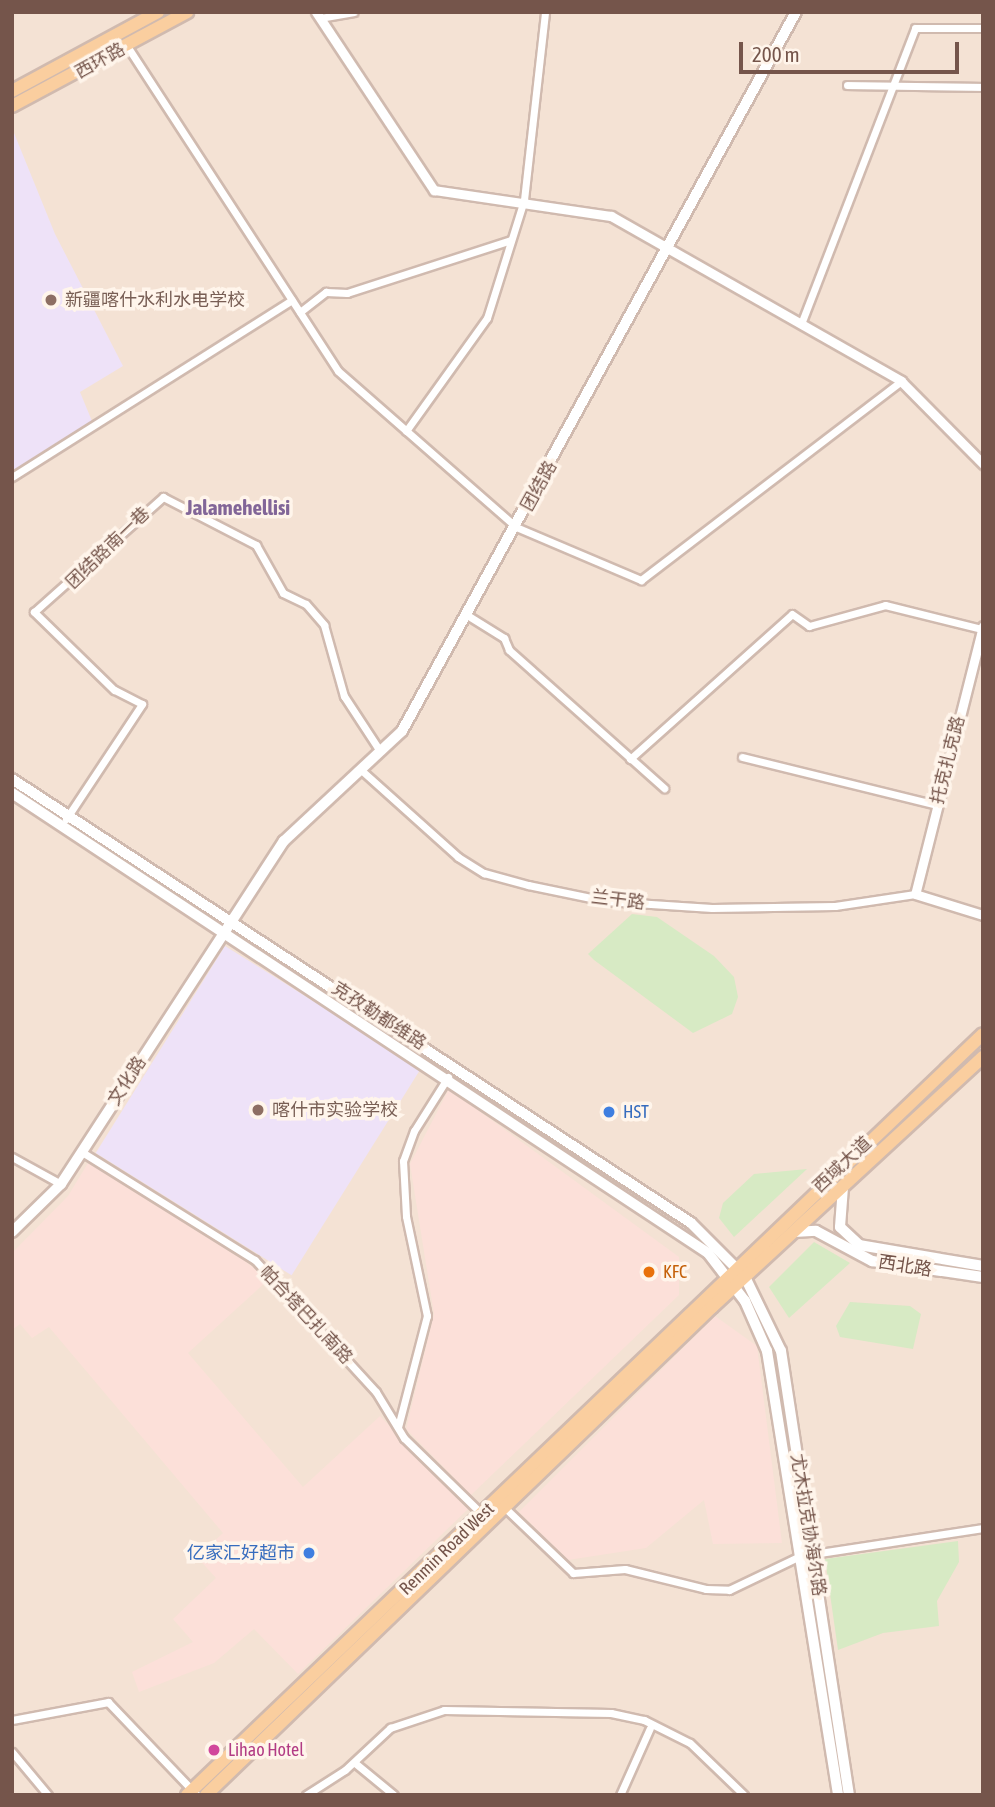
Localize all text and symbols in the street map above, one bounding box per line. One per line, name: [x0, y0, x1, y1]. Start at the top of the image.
scale bar: [743, 28, 964, 72]
street label: 西环路: [71, 38, 129, 84]
text: 200 m: [752, 42, 800, 66]
place label: 新疆喀什水利水电学校: [65, 289, 245, 311]
marker: 新疆喀什水利水电学校: [43, 292, 59, 308]
street label: 团结路: [516, 457, 562, 515]
district label: Jalamehellisi: [186, 494, 290, 520]
street label: 团结路南一巷: [62, 503, 154, 593]
street label: 托克扎克路: [927, 714, 969, 806]
street label: 兰干路: [590, 886, 646, 914]
street label: 克孜勒都维路: [328, 978, 430, 1054]
street label: 文化路: [103, 1052, 151, 1110]
place label: 喀什市实验学校: [272, 1099, 398, 1121]
place label: HST: [623, 1101, 649, 1123]
marker: 喀什市实验学校: [250, 1102, 266, 1118]
marker: HST: [601, 1104, 617, 1120]
street label: 西域大道: [808, 1133, 876, 1197]
street label: 西北路: [877, 1251, 933, 1281]
place label: KFC: [663, 1261, 687, 1283]
street label: 帕合塔巴扎南路: [255, 1262, 357, 1368]
marker: KFC: [641, 1264, 657, 1280]
street label: 尤木拉克协海尔路: [786, 1452, 830, 1598]
street label: Renmin Road West: [395, 1498, 499, 1600]
place label: 亿家汇好超市: [187, 1542, 295, 1564]
marker: 亿家汇好超市: [301, 1545, 317, 1561]
place label: Lihao Hotel: [228, 1739, 304, 1761]
marker: Lihao Hotel: [206, 1742, 222, 1758]

